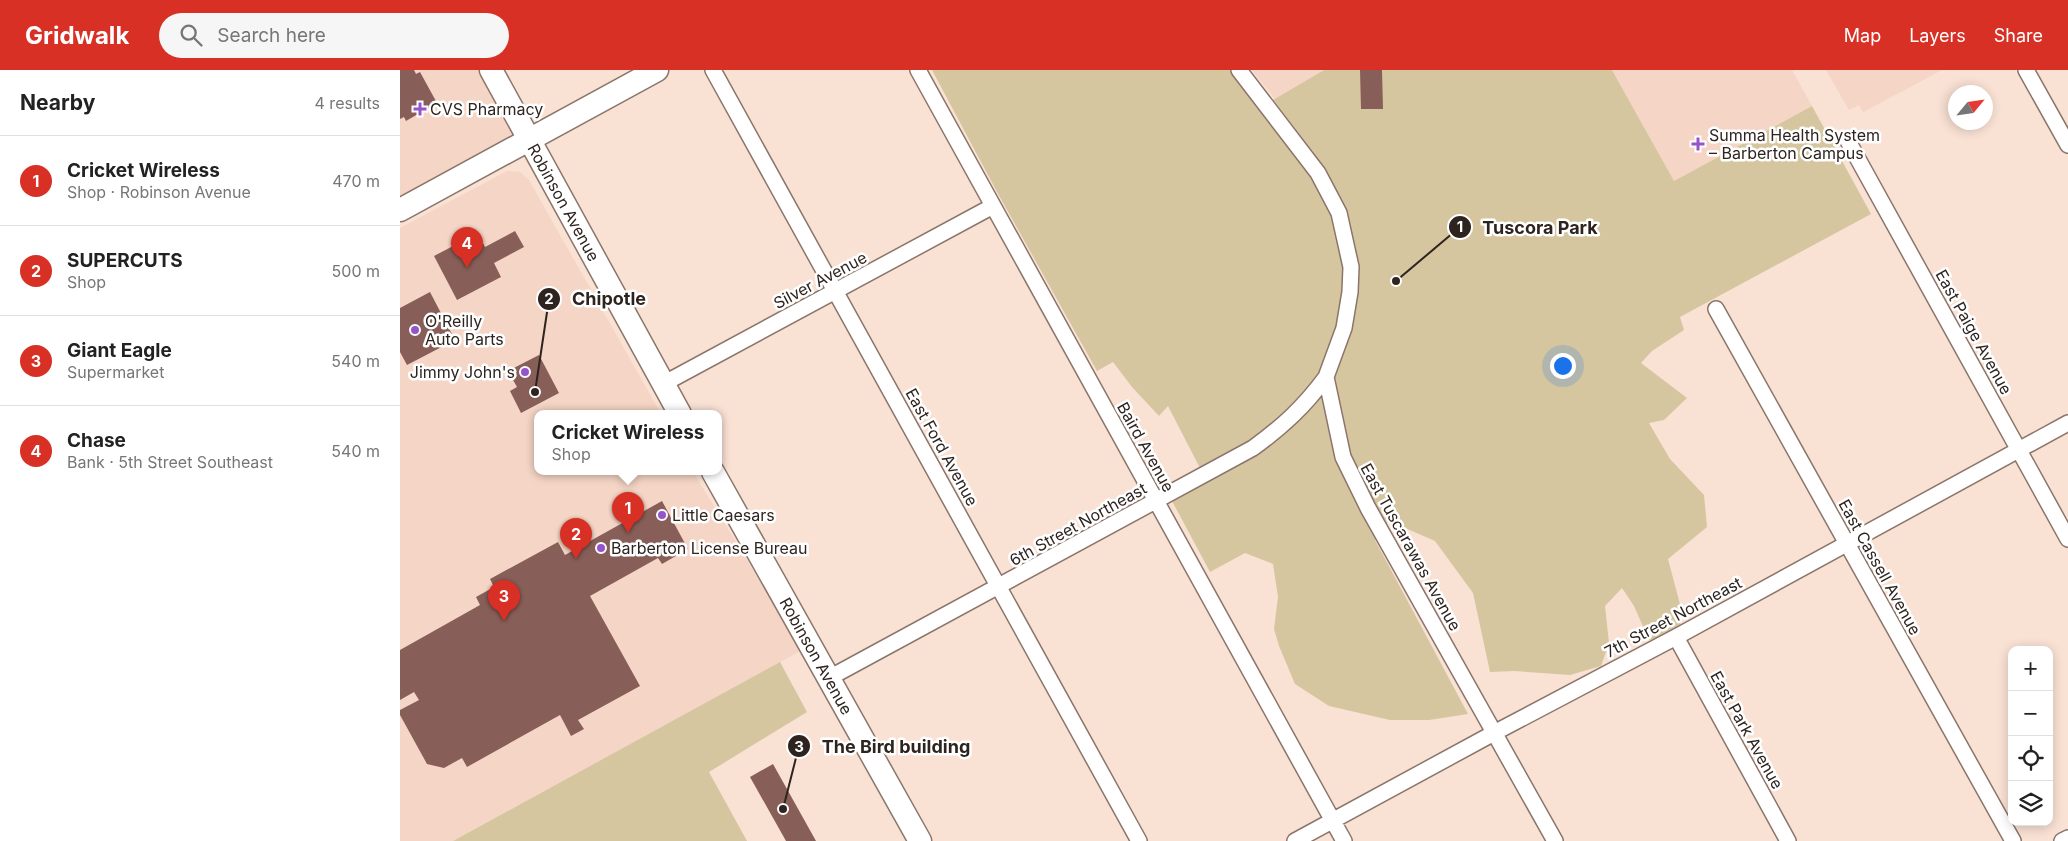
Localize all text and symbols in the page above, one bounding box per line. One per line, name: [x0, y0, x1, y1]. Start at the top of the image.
search box: [159, 13, 509, 58]
text: Gridwalk: [25, 21, 129, 50]
icon: search: [177, 21, 205, 49]
text: Search here: [217, 24, 326, 47]
text: Map: [1844, 25, 1881, 46]
text: Layers: [1909, 25, 1966, 46]
text: Share: [1994, 25, 2043, 46]
north arrow: [1948, 85, 1993, 130]
text: Nearby: [20, 90, 95, 115]
text: 4 results: [315, 93, 380, 113]
place label: CVS Pharmacy: [430, 99, 543, 119]
marker: CVS Pharmacy: [414, 103, 426, 115]
place label: Summa Health System – Barberton Campus: [1709, 125, 1880, 163]
marker: Summa Health System – Barberton Campus: [1691, 137, 1705, 151]
street label: Robinson Avenue: [523, 140, 604, 265]
text: Cricket Wireless: [67, 159, 220, 182]
text: 1: [33, 171, 39, 191]
text: 470 m: [332, 171, 380, 191]
text: Shop · Robinson Avenue: [67, 182, 251, 202]
callout: Tuscora Park: [1448, 211, 1608, 244]
text: 1: [1457, 217, 1463, 236]
text: Tuscora Park: [1482, 217, 1598, 238]
pin: 4: [451, 227, 483, 268]
street label: Silver Avenue: [770, 247, 870, 313]
text: SUPERCUTS: [67, 249, 183, 272]
text: 2: [31, 261, 41, 281]
text: 500 m: [332, 261, 380, 281]
street label: East Paige Avenue: [1931, 266, 2017, 398]
text: Shop: [67, 272, 106, 292]
callout: Chipotle: [537, 283, 656, 316]
text: Chipotle: [572, 288, 646, 309]
text: 2: [544, 289, 554, 308]
place label: O'Reilly Auto Parts: [425, 311, 504, 349]
marker: O'Reilly Auto Parts: [409, 324, 421, 336]
text: Giant Eagle: [67, 339, 172, 362]
text: 3: [31, 351, 41, 371]
text: 540 m: [331, 351, 380, 371]
your location: [1550, 353, 1576, 379]
text: Supermarket: [67, 362, 164, 382]
place label: Jimmy John's: [410, 362, 515, 382]
marker: Jimmy John's: [519, 366, 531, 378]
street label: East Ford Avenue: [901, 385, 983, 509]
street label: Baird Avenue: [1113, 399, 1179, 495]
popup: [534, 410, 722, 475]
text: Cricket Wireless: [552, 421, 704, 444]
text: Chase: [67, 429, 126, 452]
text: 4: [31, 441, 41, 461]
text: 540 m: [331, 441, 380, 461]
text: Shop: [552, 444, 591, 464]
text: Bank · 5th Street Southeast: [67, 452, 273, 472]
street label: East Tuscarawas Avenue: [1357, 460, 1465, 634]
street label: 6th Street Northeast: [1006, 478, 1150, 570]
pin: 1: [612, 492, 644, 533]
street label: East Cassell Avenue: [1834, 496, 1926, 638]
place label: Little Caesars: [672, 505, 775, 525]
marker: Little Caesars: [656, 509, 668, 521]
pin: 2: [560, 518, 592, 559]
place label: Barberton License Bureau: [611, 538, 807, 558]
marker: Barberton License Bureau: [595, 542, 607, 554]
street label: 7th Street Northeast: [1601, 572, 1745, 662]
pin: 3: [488, 580, 520, 621]
street label: Robinson Avenue: [775, 594, 857, 718]
map controls: [2008, 646, 2053, 826]
button: +: [2008, 646, 2053, 691]
street label: East Park Avenue: [1706, 668, 1788, 792]
button: −: [2008, 691, 2053, 736]
callout: The Bird building: [787, 730, 980, 763]
text: The Bird building: [822, 736, 970, 757]
button: locate: [2008, 736, 2053, 781]
text: 3: [794, 737, 804, 756]
button: layers: [2008, 781, 2053, 826]

